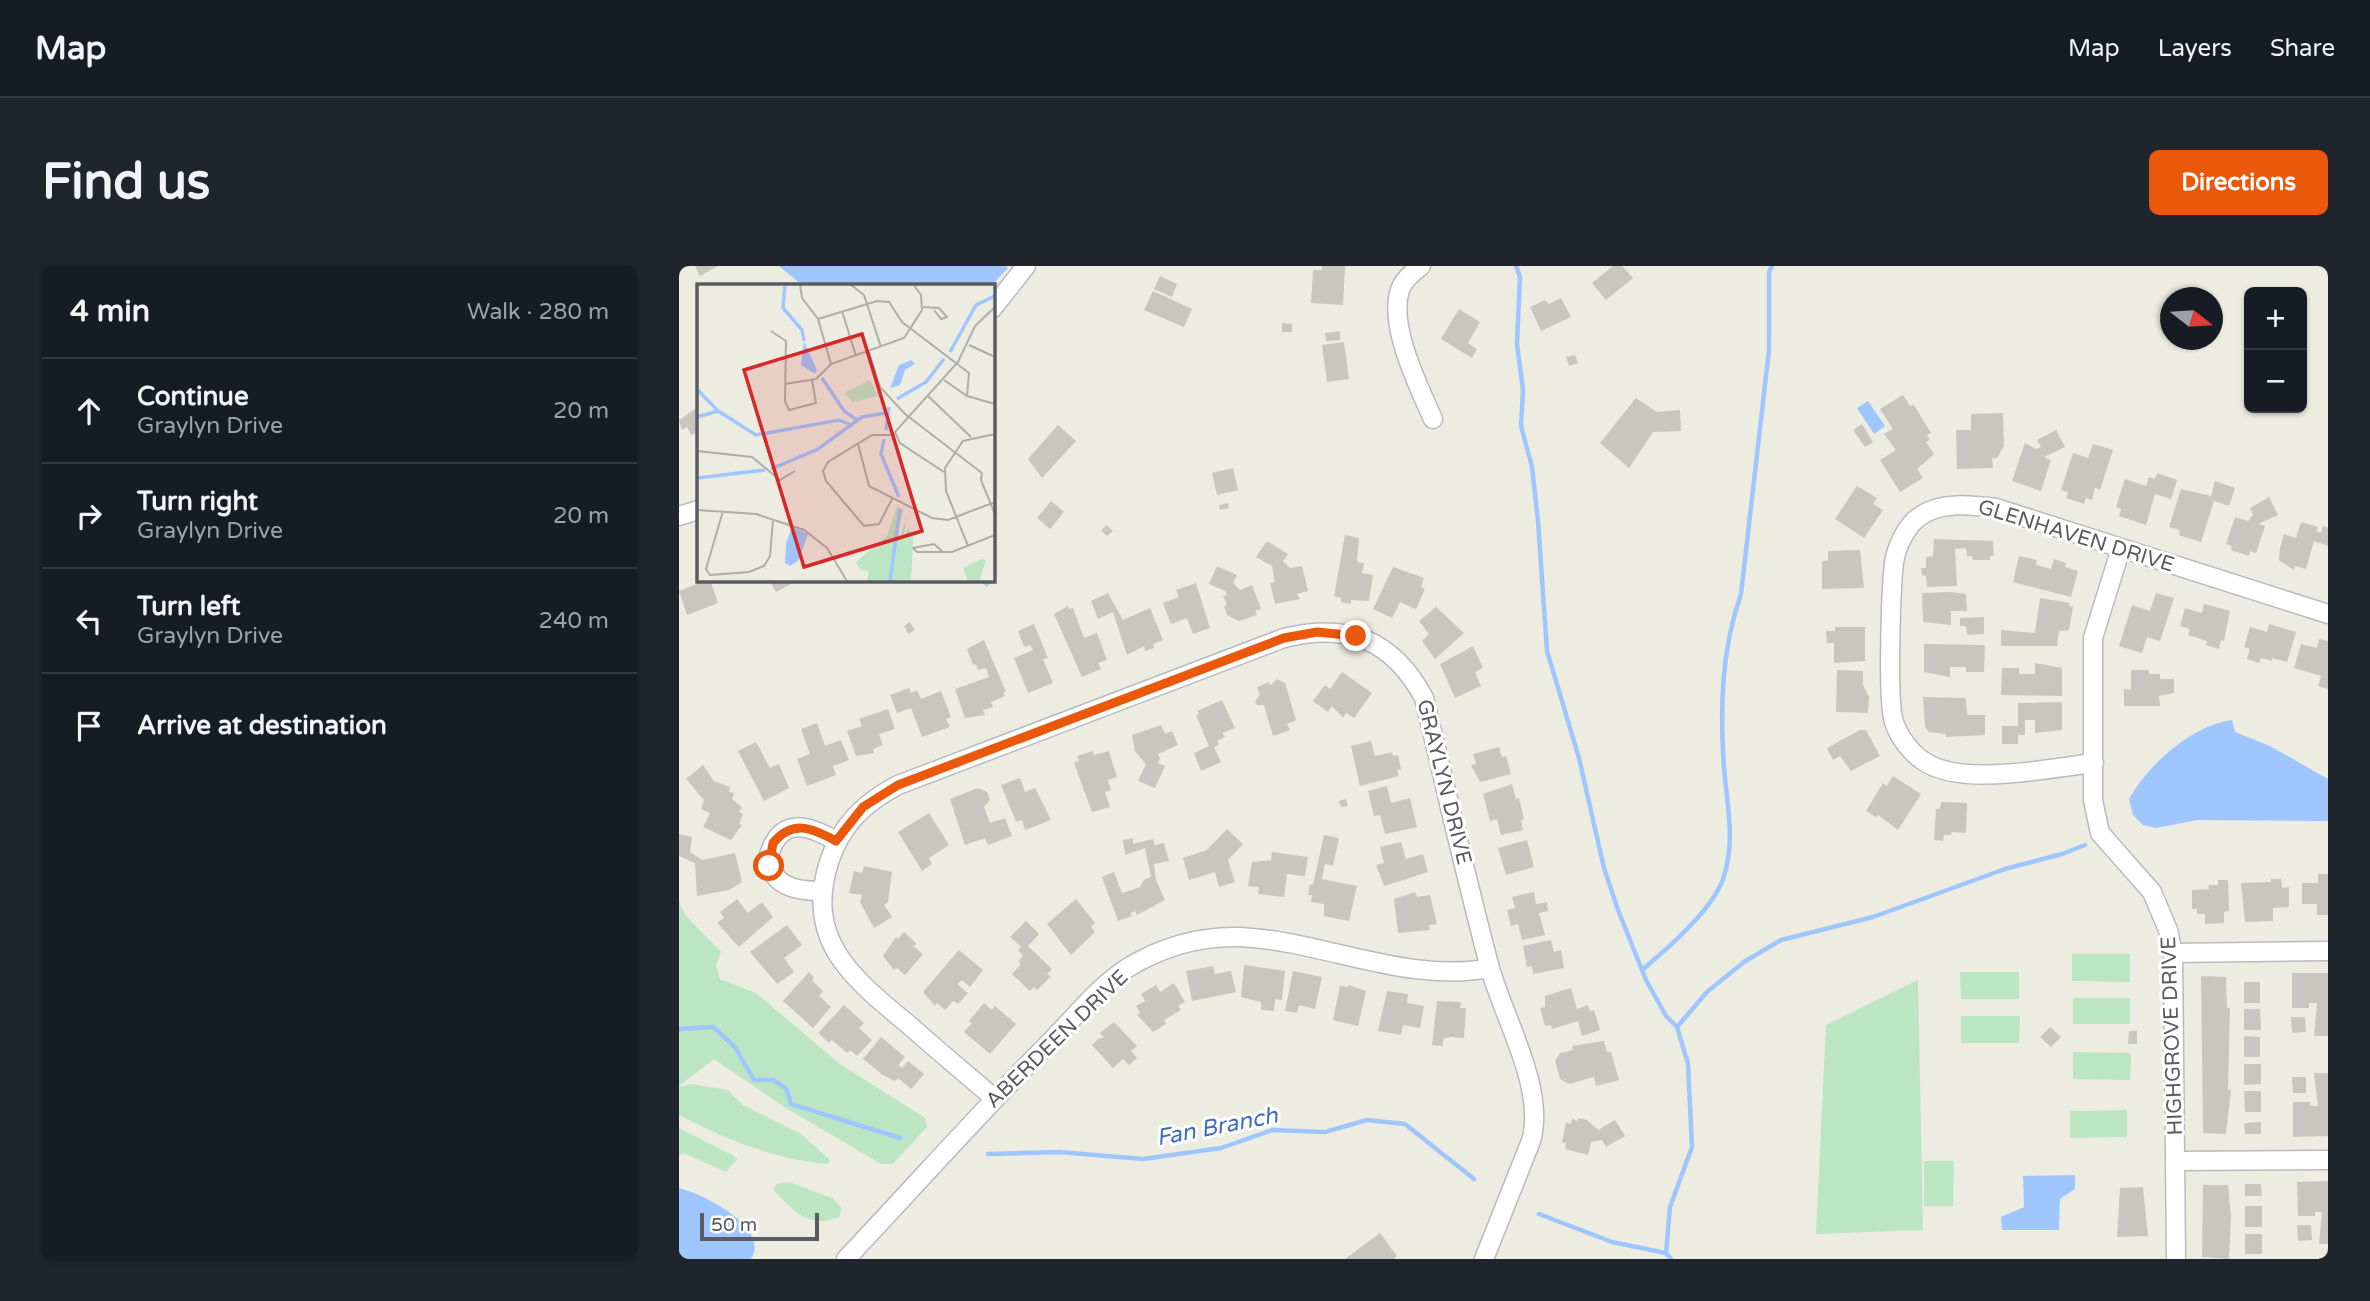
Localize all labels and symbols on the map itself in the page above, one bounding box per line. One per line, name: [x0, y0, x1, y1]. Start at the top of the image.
inset map: [697, 284, 994, 581]
north arrow: [2160, 287, 2223, 350]
street label: GLENHAVEN DRIVE: [1975, 494, 2177, 578]
route end: [1340, 620, 1371, 651]
street label: GRAYLYN DRIVE: [1411, 697, 1477, 867]
route start: [753, 850, 784, 881]
street label: HIGHGROVE DRIVE: [2156, 936, 2188, 1136]
street label: ABERDEEN DRIVE: [981, 965, 1133, 1113]
water label: Fan Branch: [1154, 1101, 1281, 1152]
scale bar: [700, 1210, 819, 1242]

